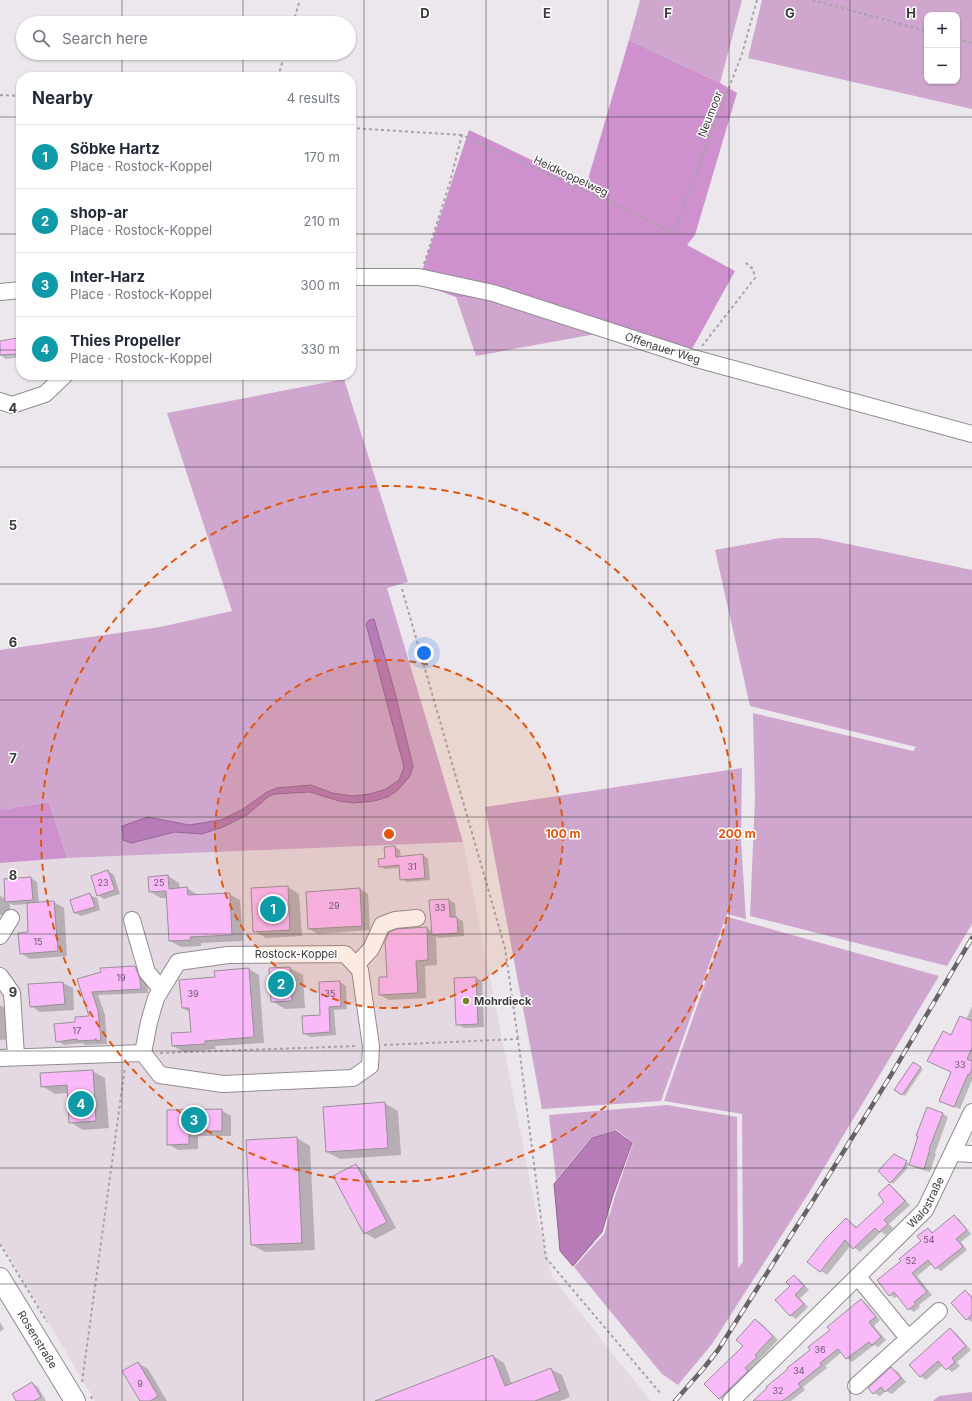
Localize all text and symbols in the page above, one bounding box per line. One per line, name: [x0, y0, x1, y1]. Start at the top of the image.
text: D: [420, 5, 430, 21]
text: E: [543, 5, 551, 21]
text: F: [664, 5, 672, 21]
text: G: [785, 5, 795, 21]
text: H: [906, 5, 916, 21]
map controls: [924, 12, 960, 84]
button: +: [924, 12, 960, 48]
search box: [16, 16, 356, 60]
icon: search: [30, 27, 52, 49]
text: Search here: [62, 29, 148, 48]
button: −: [924, 48, 960, 84]
text: Nearby: [32, 88, 93, 108]
street label: Neumoor: [695, 89, 725, 139]
text: 4 results: [287, 90, 340, 106]
text: Söbke Hartz: [70, 139, 160, 158]
text: 1: [42, 149, 48, 165]
text: 170 m: [304, 149, 340, 165]
street label: Heidkoppelweg: [531, 153, 611, 199]
text: Place · Rostock-Koppel: [70, 158, 212, 174]
text: shop-ar: [70, 203, 128, 222]
text: 2: [41, 213, 49, 229]
text: 210 m: [304, 213, 340, 229]
text: Place · Rostock-Koppel: [70, 222, 212, 238]
text: Inter-Harz: [70, 267, 145, 286]
text: 3: [41, 277, 49, 293]
text: 300 m: [301, 277, 340, 293]
text: Place · Rostock-Koppel: [70, 286, 212, 302]
street label: Offenauer Weg: [623, 329, 702, 367]
text: Thies Propeller: [70, 331, 181, 350]
text: 4: [41, 341, 49, 357]
text: 330 m: [301, 341, 340, 357]
text: Place · Rostock-Koppel: [70, 350, 212, 366]
text: 4: [9, 400, 18, 416]
text: 5: [9, 517, 17, 533]
text: 6: [9, 634, 17, 650]
your location: [414, 643, 434, 663]
text: 7: [9, 750, 17, 766]
text: 100 m: [545, 826, 581, 841]
text: 200 m: [718, 826, 756, 841]
centre of rings: [382, 827, 396, 841]
house number: 31: [407, 861, 417, 872]
text: 8: [9, 867, 17, 883]
house number: 23: [97, 877, 109, 888]
house number: 25: [154, 877, 164, 888]
pin: 1: [260, 894, 286, 924]
house number: 29: [328, 900, 340, 911]
house number: 33: [434, 902, 446, 913]
house number: 15: [33, 936, 43, 947]
street label: Rostock-Koppel: [255, 947, 337, 961]
pin: 2: [268, 969, 294, 999]
house number: 19: [116, 972, 126, 983]
text: 9: [9, 984, 17, 1000]
house number: 39: [187, 988, 199, 999]
house number: 35: [324, 988, 336, 999]
place label: Mohrdieck: [474, 994, 532, 1008]
marker: Mohrdieck: [461, 996, 471, 1006]
house number: 17: [73, 1025, 81, 1036]
house number: 33: [954, 1059, 966, 1070]
pin: 4: [68, 1089, 94, 1119]
pin: 3: [181, 1105, 207, 1135]
street label: Waldstraße: [904, 1174, 947, 1231]
house number: 54: [923, 1234, 935, 1245]
house number: 52: [906, 1255, 916, 1266]
street label: Rosenstraße: [15, 1308, 60, 1371]
house number: 36: [814, 1344, 826, 1355]
house number: 34: [793, 1365, 805, 1376]
house number: 9: [137, 1378, 143, 1389]
house number: 32: [772, 1385, 784, 1396]

